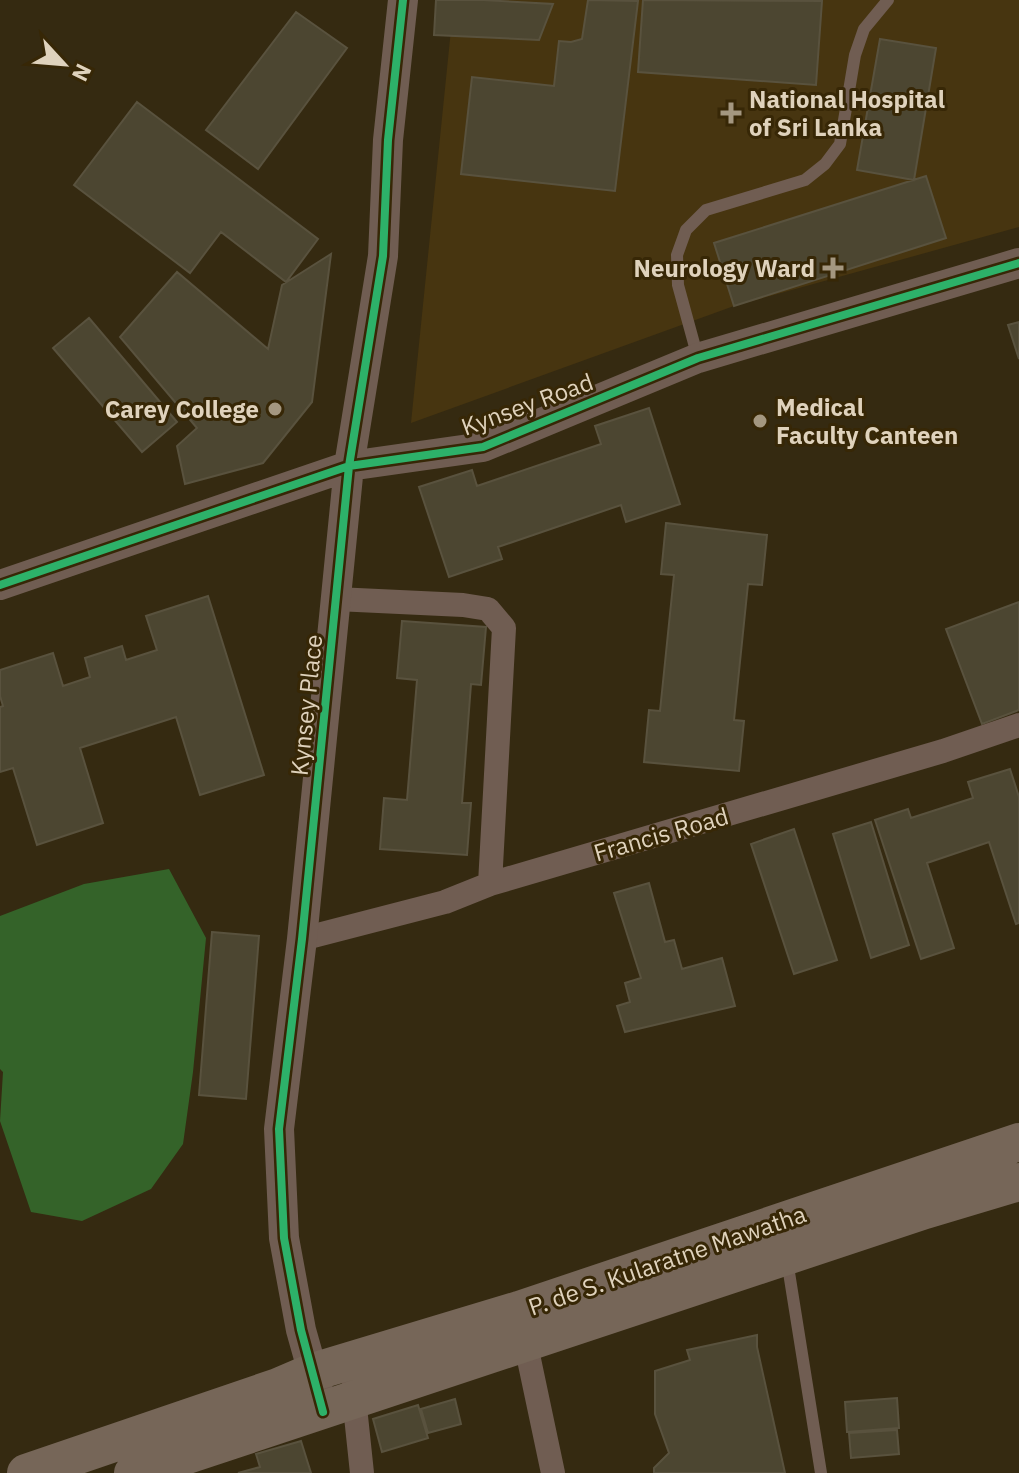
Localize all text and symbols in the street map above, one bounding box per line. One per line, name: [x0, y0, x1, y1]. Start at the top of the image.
north arrow: [24, 24, 104, 104]
text: N: [66, 59, 99, 87]
place label: National Hospital of Sri Lanka: [749, 83, 945, 143]
marker: National Hospital of Sri Lanka: [720, 102, 742, 124]
place label: Neurology Ward: [634, 252, 815, 284]
marker: Neurology Ward: [822, 257, 844, 279]
street label: Kynsey Road: [457, 365, 597, 443]
place label: Medical Faculty Canteen: [776, 391, 958, 451]
place label: Carey College: [105, 393, 259, 425]
marker: Carey College: [266, 400, 284, 418]
marker: Medical Faculty Canteen: [751, 412, 769, 430]
street label: Kynsey Place: [283, 633, 329, 777]
street label: Francis Road: [590, 800, 732, 868]
street label: P. de S. Kularatne Mawatha: [524, 1197, 810, 1323]

